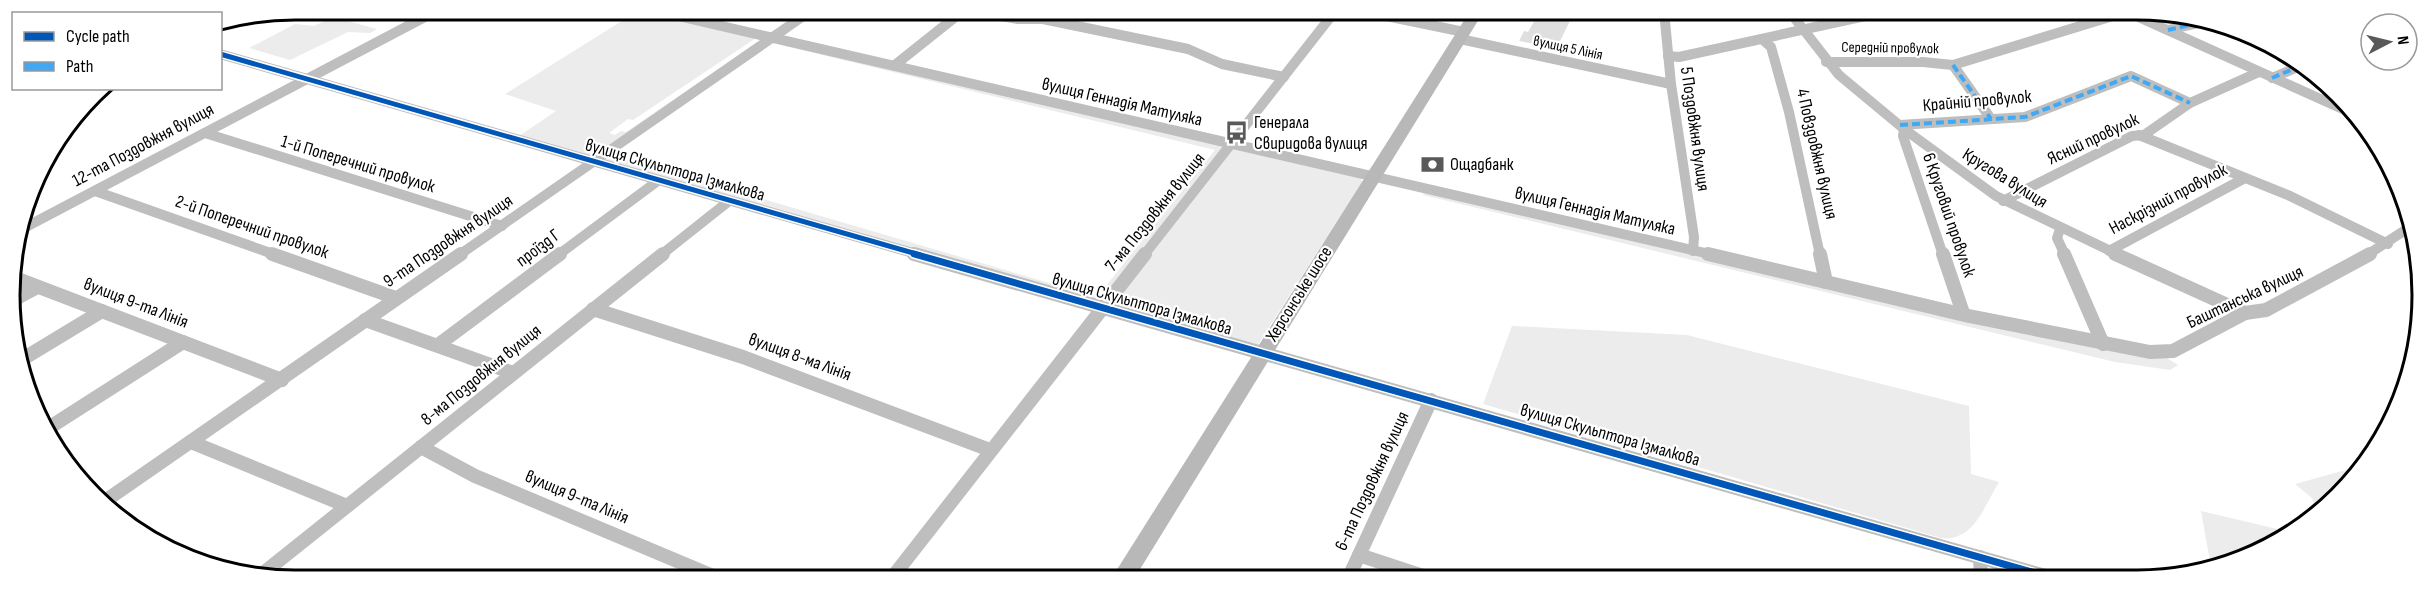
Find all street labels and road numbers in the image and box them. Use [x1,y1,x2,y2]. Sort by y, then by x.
street label: вулиця 5 Лінія [1532,31,1605,65]
street label: Середній провулок [1841,38,1939,58]
street label: 5 Поздовжня вулиця [1676,65,1714,193]
street label: вулиця Геннадія Матуляка [1040,73,1204,131]
street label: Крайній провулок [1922,86,2032,116]
street label: 4 Повздовжня вулиця [1792,87,1842,221]
street label: 12-та Поздовжня вулиця [69,99,217,191]
street label: Ясний провулок [2044,109,2142,169]
street label: 1-й Поперечний провулок [279,131,438,197]
street label: вулиця Скульптора Ізмалкова [583,134,767,206]
street label: Кругова вулиця [1959,144,2051,212]
street label: 7-ма Поздовжня вулиця [1101,148,1209,276]
street label: 6 Круговий провулок [1918,150,1980,280]
street label: Наскрізний провулок [2106,159,2231,239]
street label: вулиця Геннадія Матуляка [1513,182,1677,240]
street label: 9-та Поздовжня вулиця [379,190,517,292]
street label: 2-й Поперечний провулок [173,191,332,263]
street label: проїзд Г [512,224,564,271]
street label: Херсонське шосе [1261,243,1337,346]
street label: Баштанська вулиця [2184,261,2306,333]
street label: вулиця Скульптора Ізмалкова [1050,268,1234,340]
street label: вулиця 9-та Лінія [81,273,191,333]
street label: 8-ма Поздовжня вулиця [417,320,545,430]
street label: вулиця 8-ма Лінія [746,329,854,385]
street label: вулиця Скульптора Ізмалкова [1518,399,1702,471]
street label: 6-та Поздовжня вулиця [1331,408,1413,554]
street label: вулиця 9-та Лінія [522,466,632,528]

